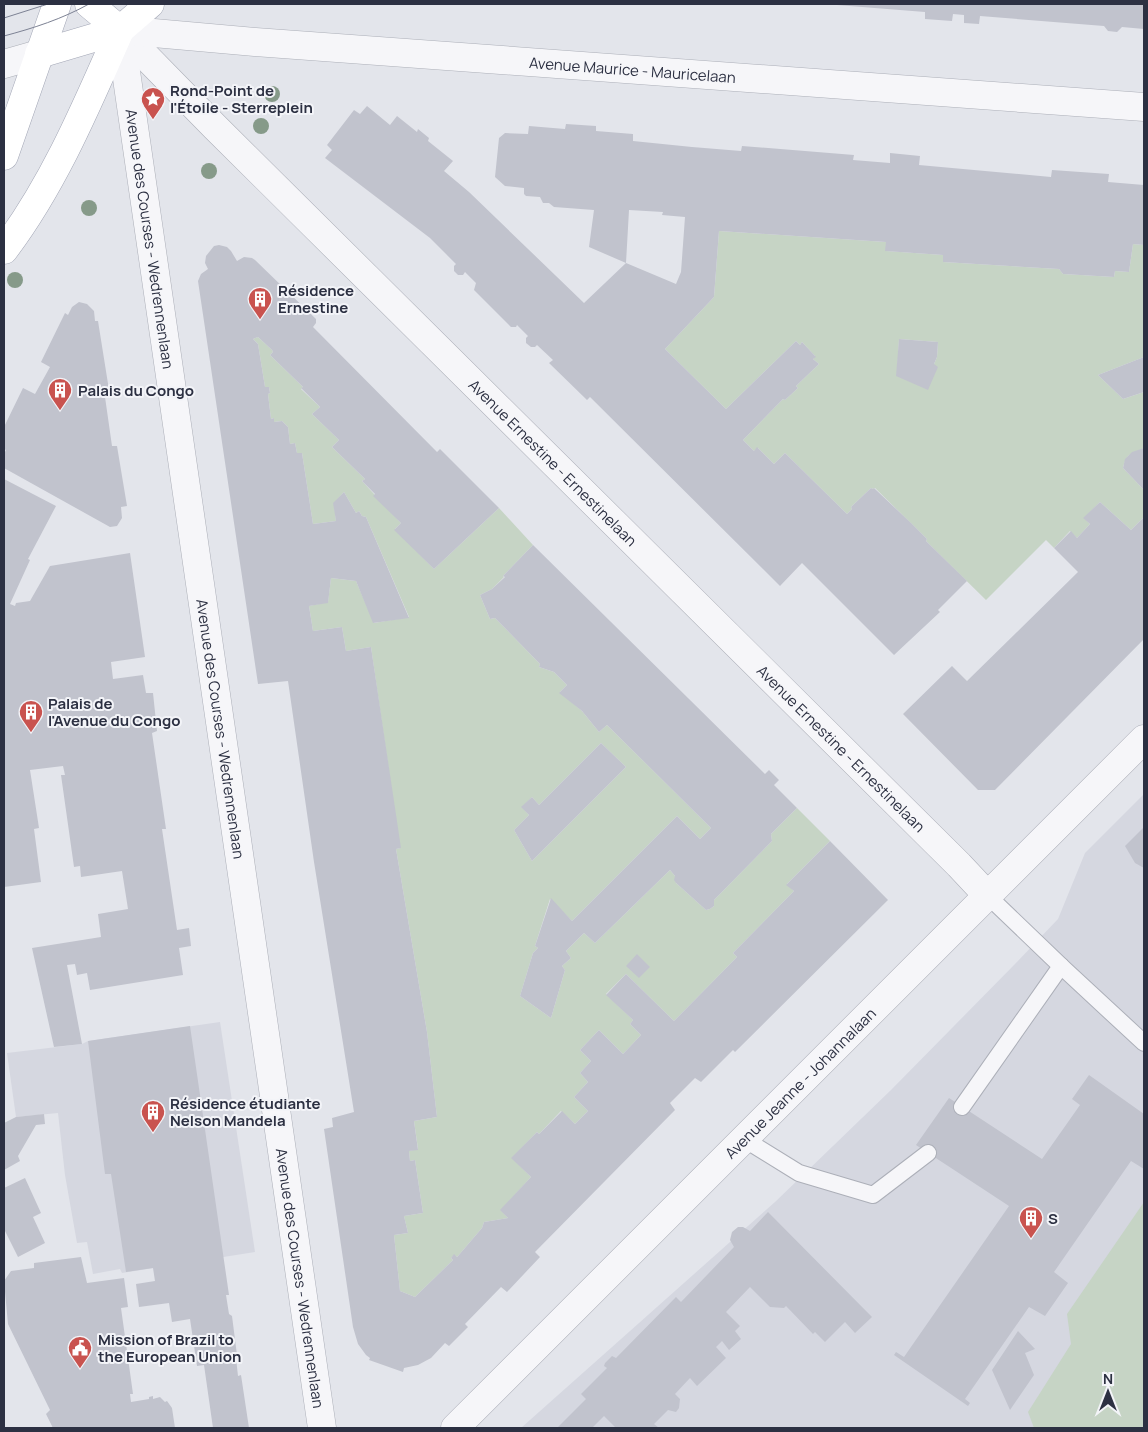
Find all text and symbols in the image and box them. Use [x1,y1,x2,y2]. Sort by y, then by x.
street label: Avenue Maurice - Mauricelaan [528,52,737,88]
place label: Rond-Point de l'Étoile - Sterreplein [170,80,313,118]
place icon: Rond-Point de l'Étoile - Sterreplein [140,86,166,120]
street label: Avenue des Courses - Wedrennenlaan [121,107,179,370]
place label: Résidence Ernestine [278,280,354,318]
building icon: Résidence Ernestine [247,286,273,320]
street label: Avenue Ernestine - Ernestinelaan [464,374,642,551]
building icon: Palais du Congo [47,377,73,411]
place label: Palais du Congo [78,380,194,401]
street label: Avenue des Courses - Wedrennenlaan [192,597,250,860]
street label: Avenue Ernestine - Ernestinelaan [753,660,930,837]
place label: Palais de l'Avenue du Congo [48,693,180,731]
building icon: Palais de l'Avenue du Congo [18,699,44,733]
street label: Avenue Jeanne - Johannalaan [720,1003,880,1163]
place label: Résidence étudiante Nelson Mandela [170,1093,321,1131]
building icon: Résidence étudiante Nelson Mandela [140,1099,166,1133]
street label: Avenue des Courses - Wedrennenlaan [271,1147,330,1409]
building icon: S [1018,1205,1044,1239]
place label: S [1048,1208,1058,1229]
place label: Mission of Brazil to the European Union [98,1329,241,1367]
public building icon: Mission of Brazil to the European Union [67,1335,93,1369]
north arrow [1083,1367,1133,1417]
text: N [1103,1369,1113,1388]

